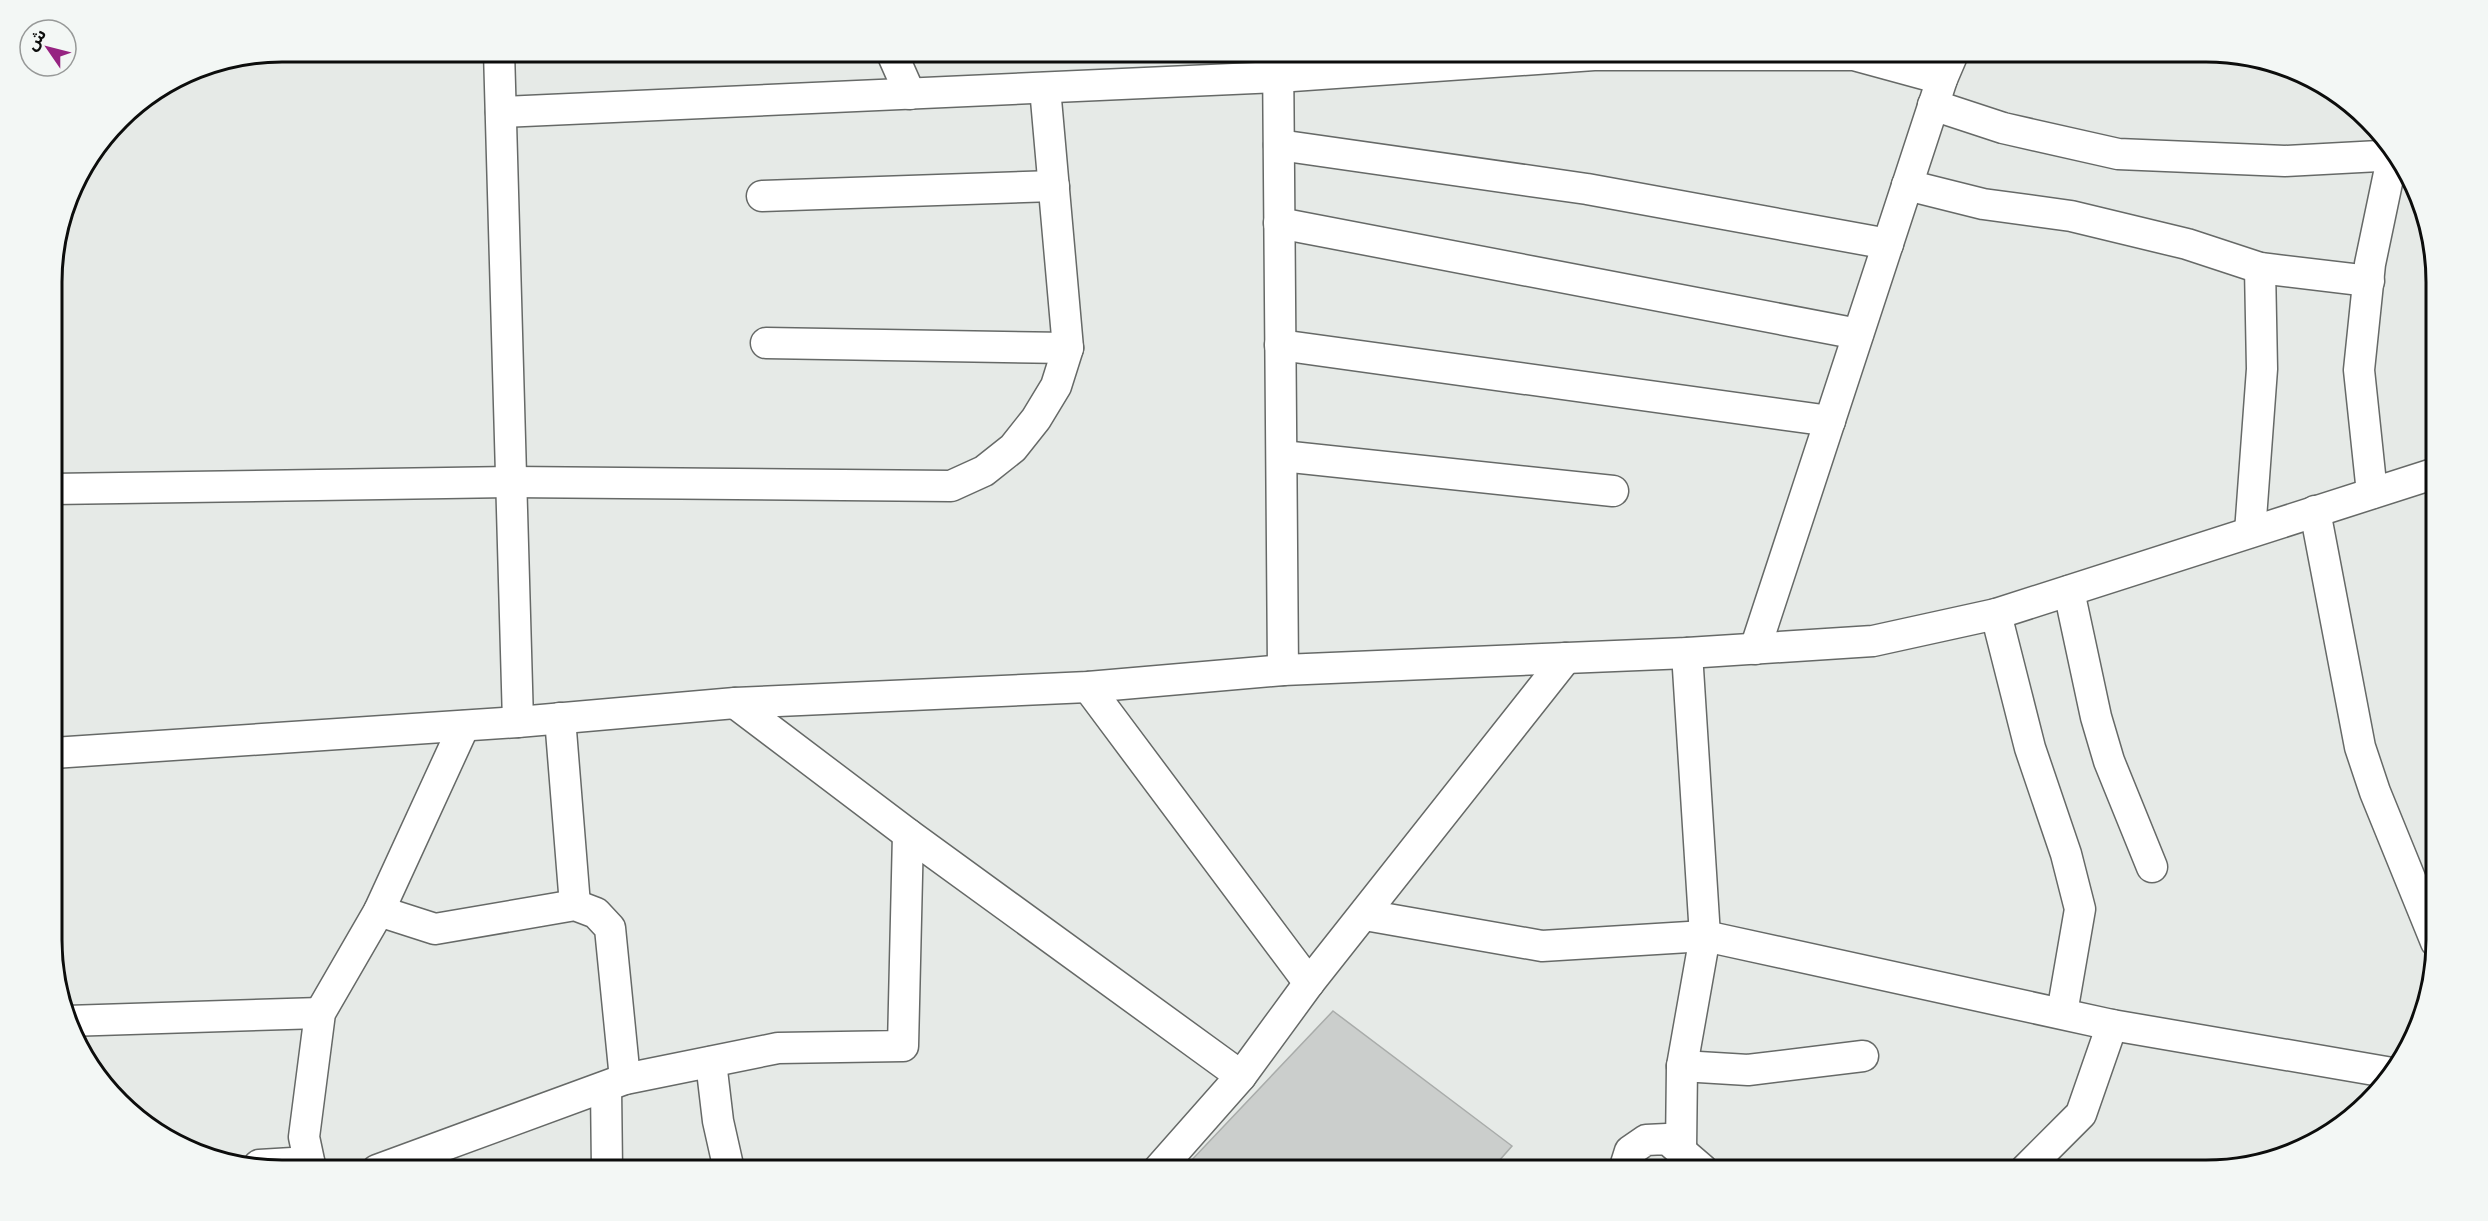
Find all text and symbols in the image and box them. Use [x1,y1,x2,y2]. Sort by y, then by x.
north arrow [18,18,78,78]
text: ش [21,25,50,54]

